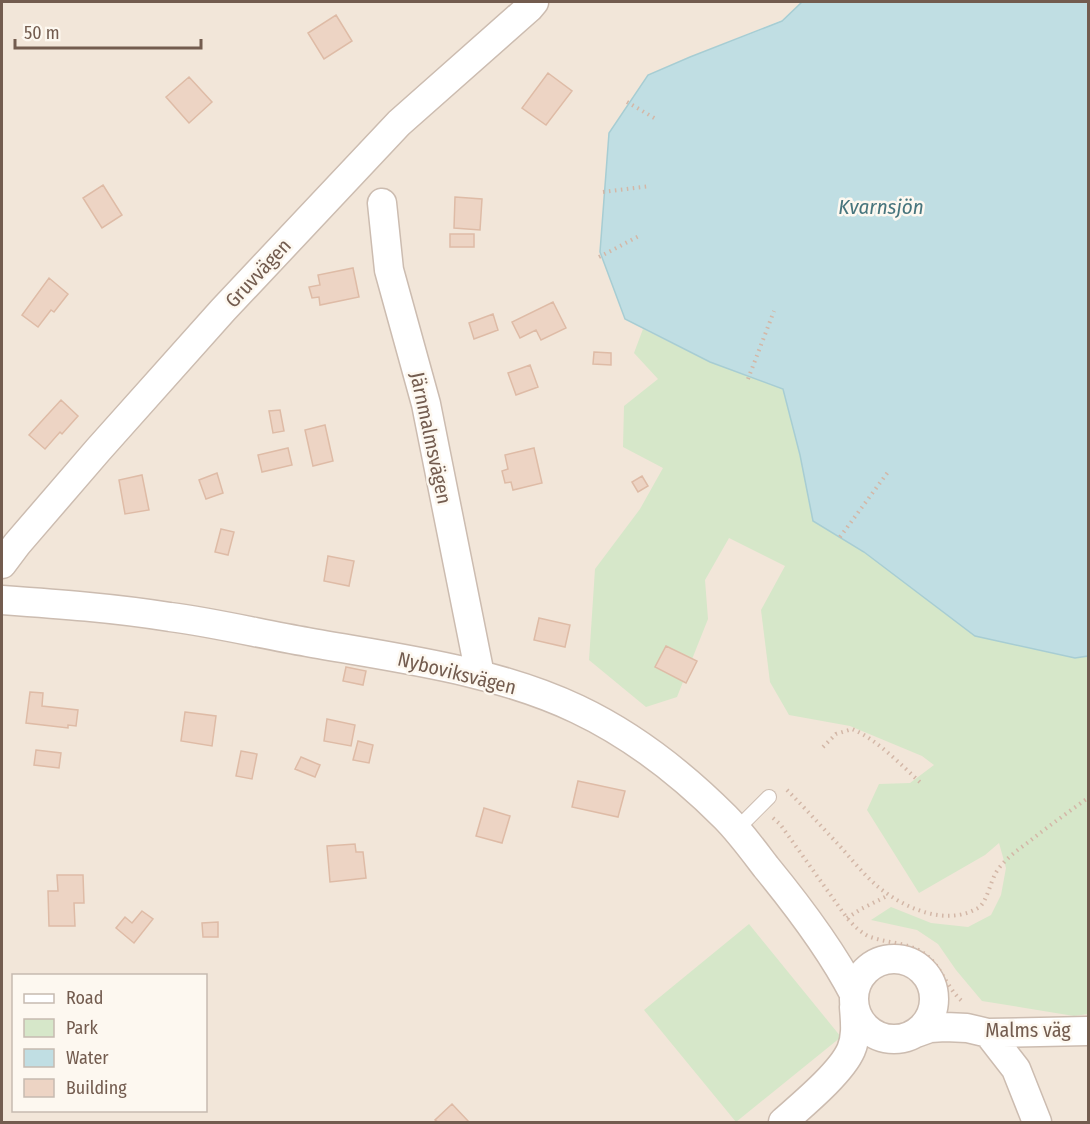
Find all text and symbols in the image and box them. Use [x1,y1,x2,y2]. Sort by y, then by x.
scale bar [15,12,201,50]
text: 50 m [24,22,60,44]
water label: Kvarnsjön [838,194,924,220]
street label: Gruvvägen [220,234,296,312]
street label: Järnmalmsvägen [405,370,457,506]
street label: Nyboviksvägen [395,647,519,699]
legend [12,974,207,1112]
text: Road [66,987,103,1009]
text: Park [66,1017,99,1039]
street label: Malms väg [985,1018,1071,1042]
text: Water [66,1047,109,1069]
text: Building [66,1077,127,1099]

